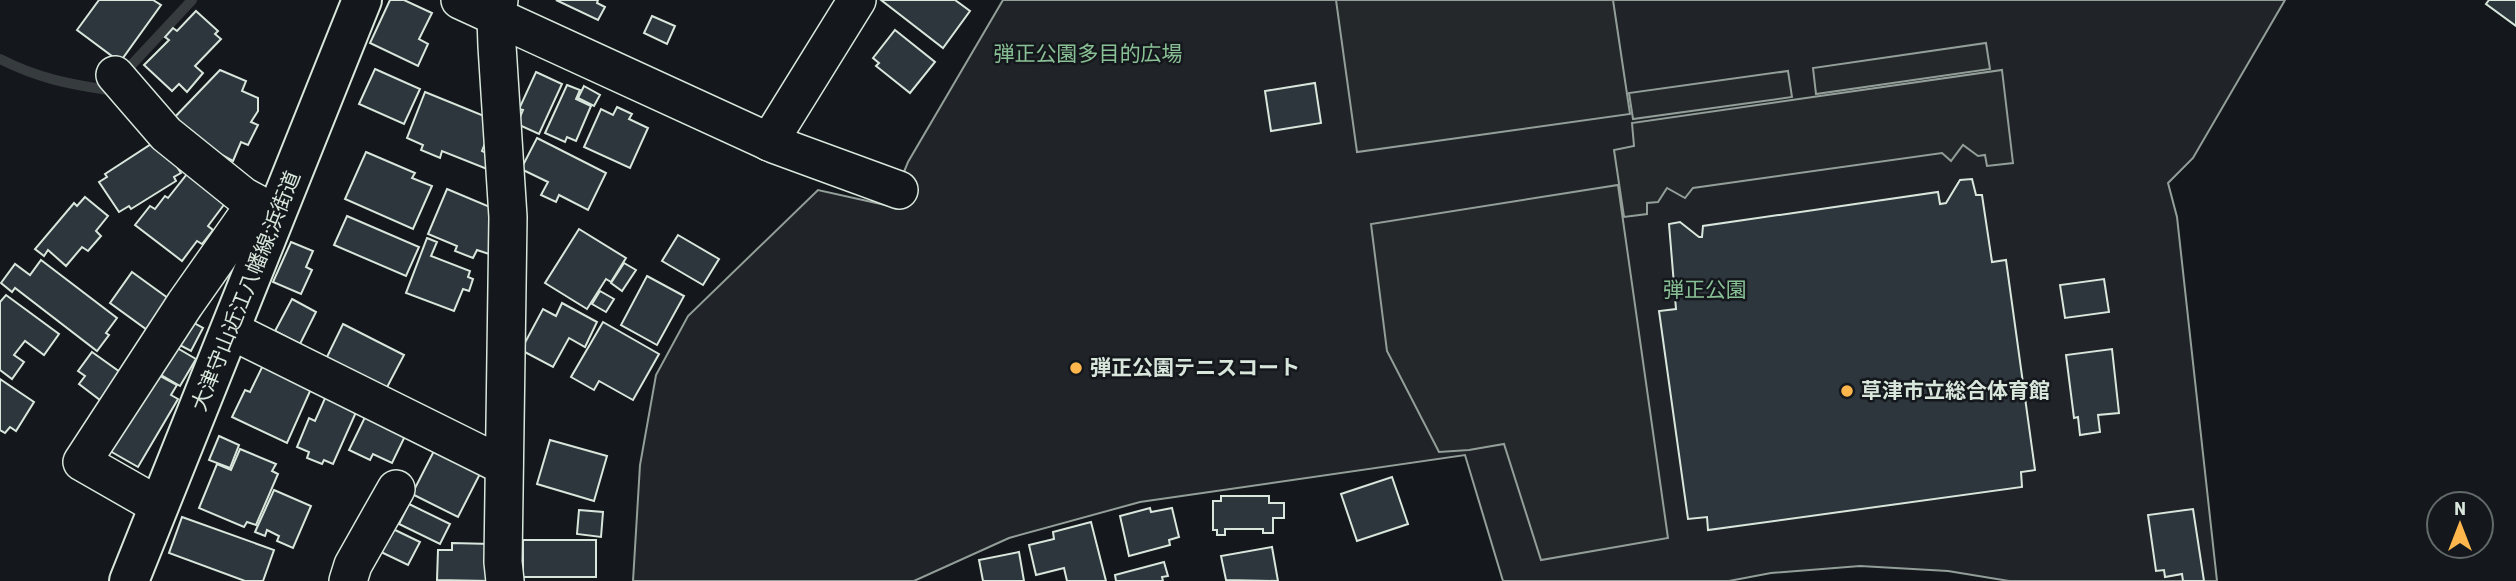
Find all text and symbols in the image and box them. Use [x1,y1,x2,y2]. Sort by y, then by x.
park label: 弾正公園多目的広場 [994,42,1183,66]
street label: 大津守山近江八幡線;浜街道 [187,168,305,414]
park label: 弾正公園 [1663,278,1747,302]
place label: 弾正公園テニスコート [1090,356,1300,380]
marker: 弾正公園テニスコート [1068,360,1084,376]
place label: 草津市立総合体育館 [1861,379,2050,403]
marker: 草津市立総合体育館 [1839,383,1855,399]
north arrow [2425,490,2495,560]
text: N [2454,497,2466,520]

